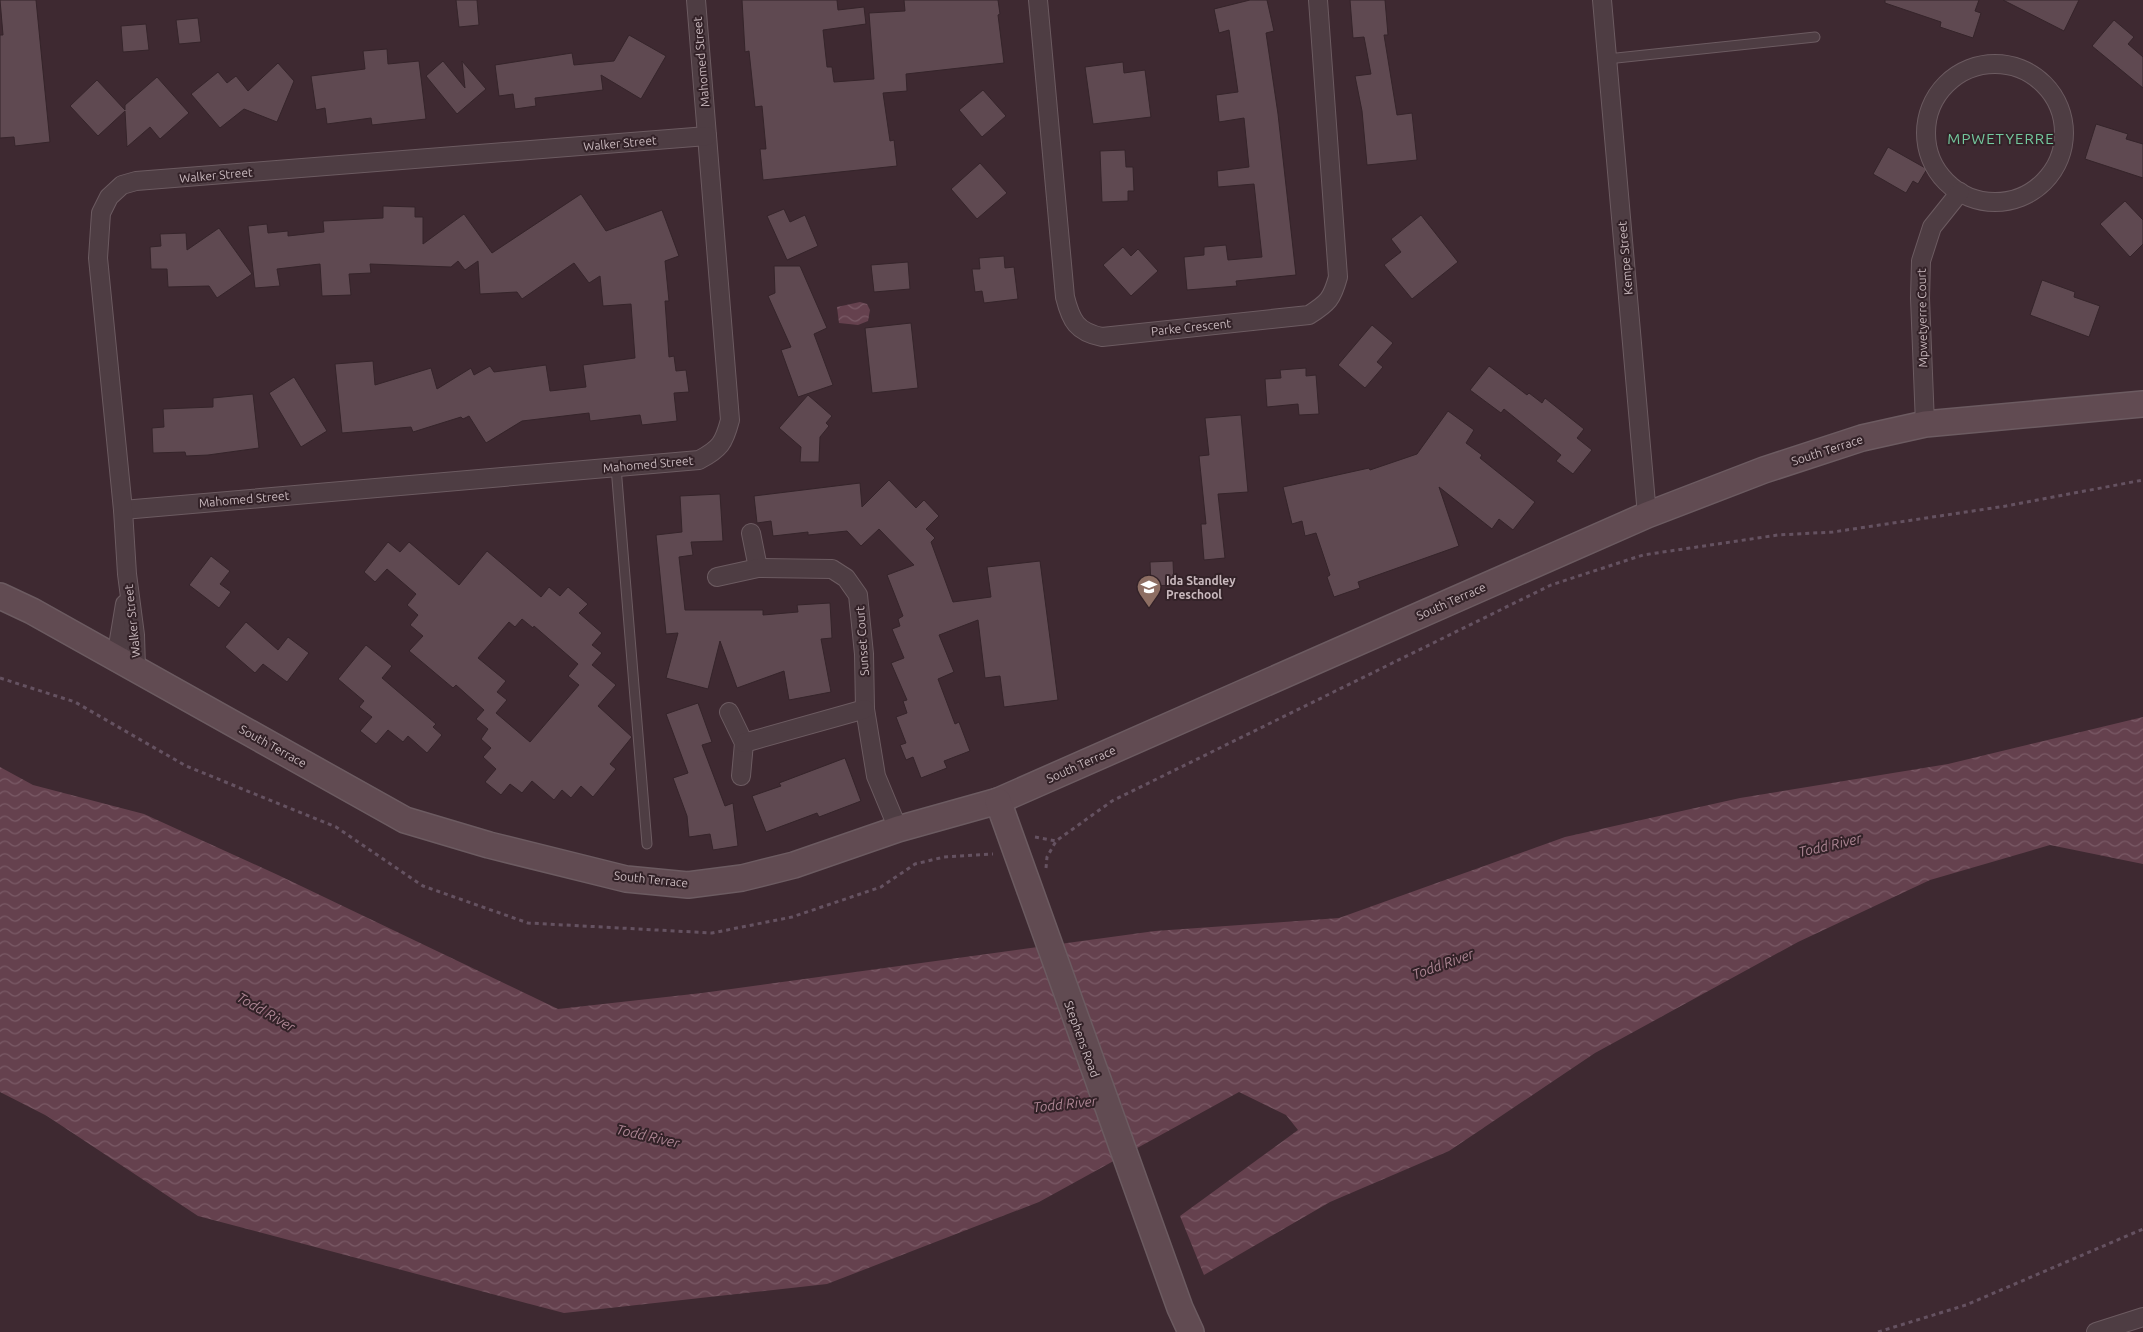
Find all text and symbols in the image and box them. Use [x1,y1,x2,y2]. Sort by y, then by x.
street label: Mahomed Street [691,16,711,108]
district label: MPWETYERRE [1947,130,2055,147]
street label: Walker Street [583,133,657,153]
street label: Walker Street [179,165,253,185]
street label: Kempe Street [1615,220,1635,295]
street label: Mpwetyerre Court [1915,268,1929,368]
street label: Parke Crescent [1150,316,1232,338]
street label: South Terrace [1790,432,1864,468]
street label: Mahomed Street [602,454,694,474]
street label: Mahomed Street [198,489,290,509]
school or university icon: Ida Standley Preschool [1136,574,1162,608]
place label: Ida Standley Preschool [1166,574,1236,601]
street label: South Terrace [1414,580,1488,622]
street label: Walker Street [122,584,142,658]
street label: Sunset Court [853,605,871,676]
street label: South Terrace [237,722,309,770]
street label: South Terrace [1044,743,1118,785]
water label: Todd River [1797,830,1864,860]
street label: South Terrace [613,869,689,889]
water label: Todd River [1410,945,1476,982]
water label: Todd River [234,989,298,1035]
street label: Stephens Road [1062,999,1102,1079]
water label: Todd River [1032,1093,1098,1115]
water label: Todd River [615,1121,682,1151]

